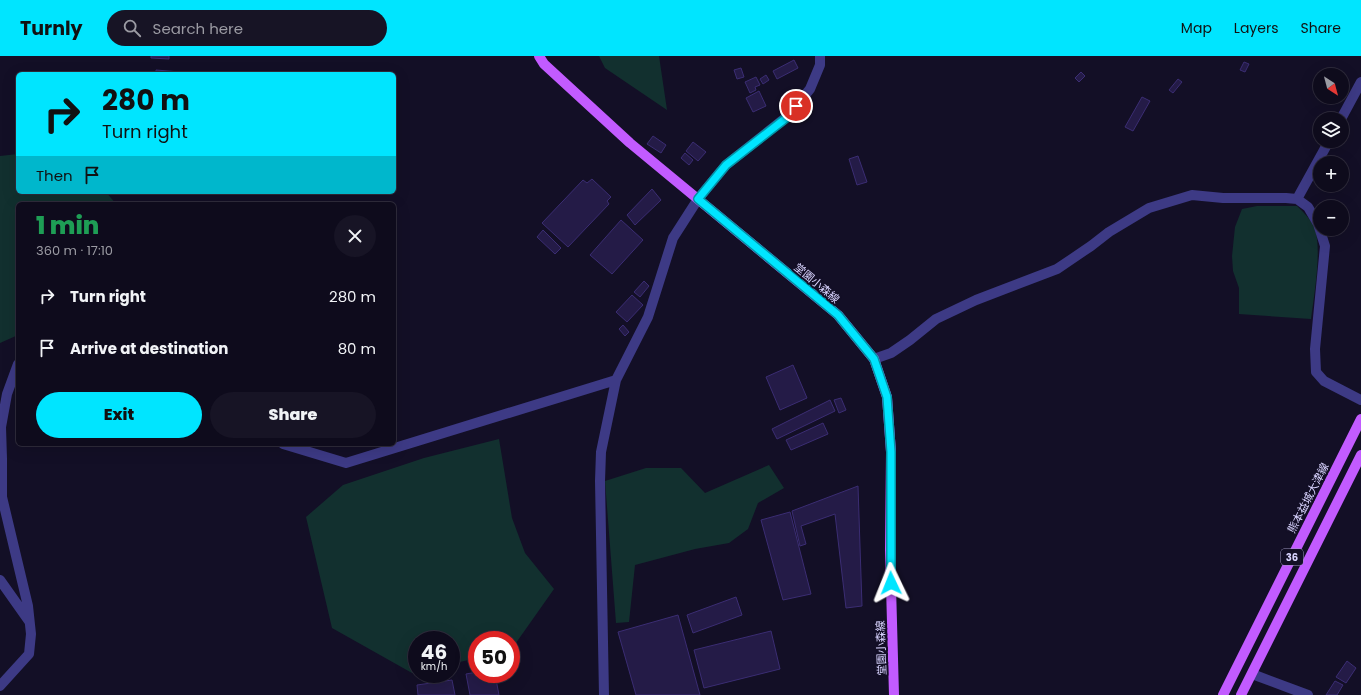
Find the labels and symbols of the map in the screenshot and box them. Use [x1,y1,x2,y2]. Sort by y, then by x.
north arrow [1313,68,1349,104]
pin [779,89,813,123]
street label: 堂園小森線 [791,259,843,307]
street label: 熊本益城大津線 [1283,460,1333,536]
road number: 36 [1281,549,1303,565]
position arrow [870,562,912,604]
street label: 堂園小森線 [872,620,890,676]
speed limit sign: 50 [468,631,520,683]

